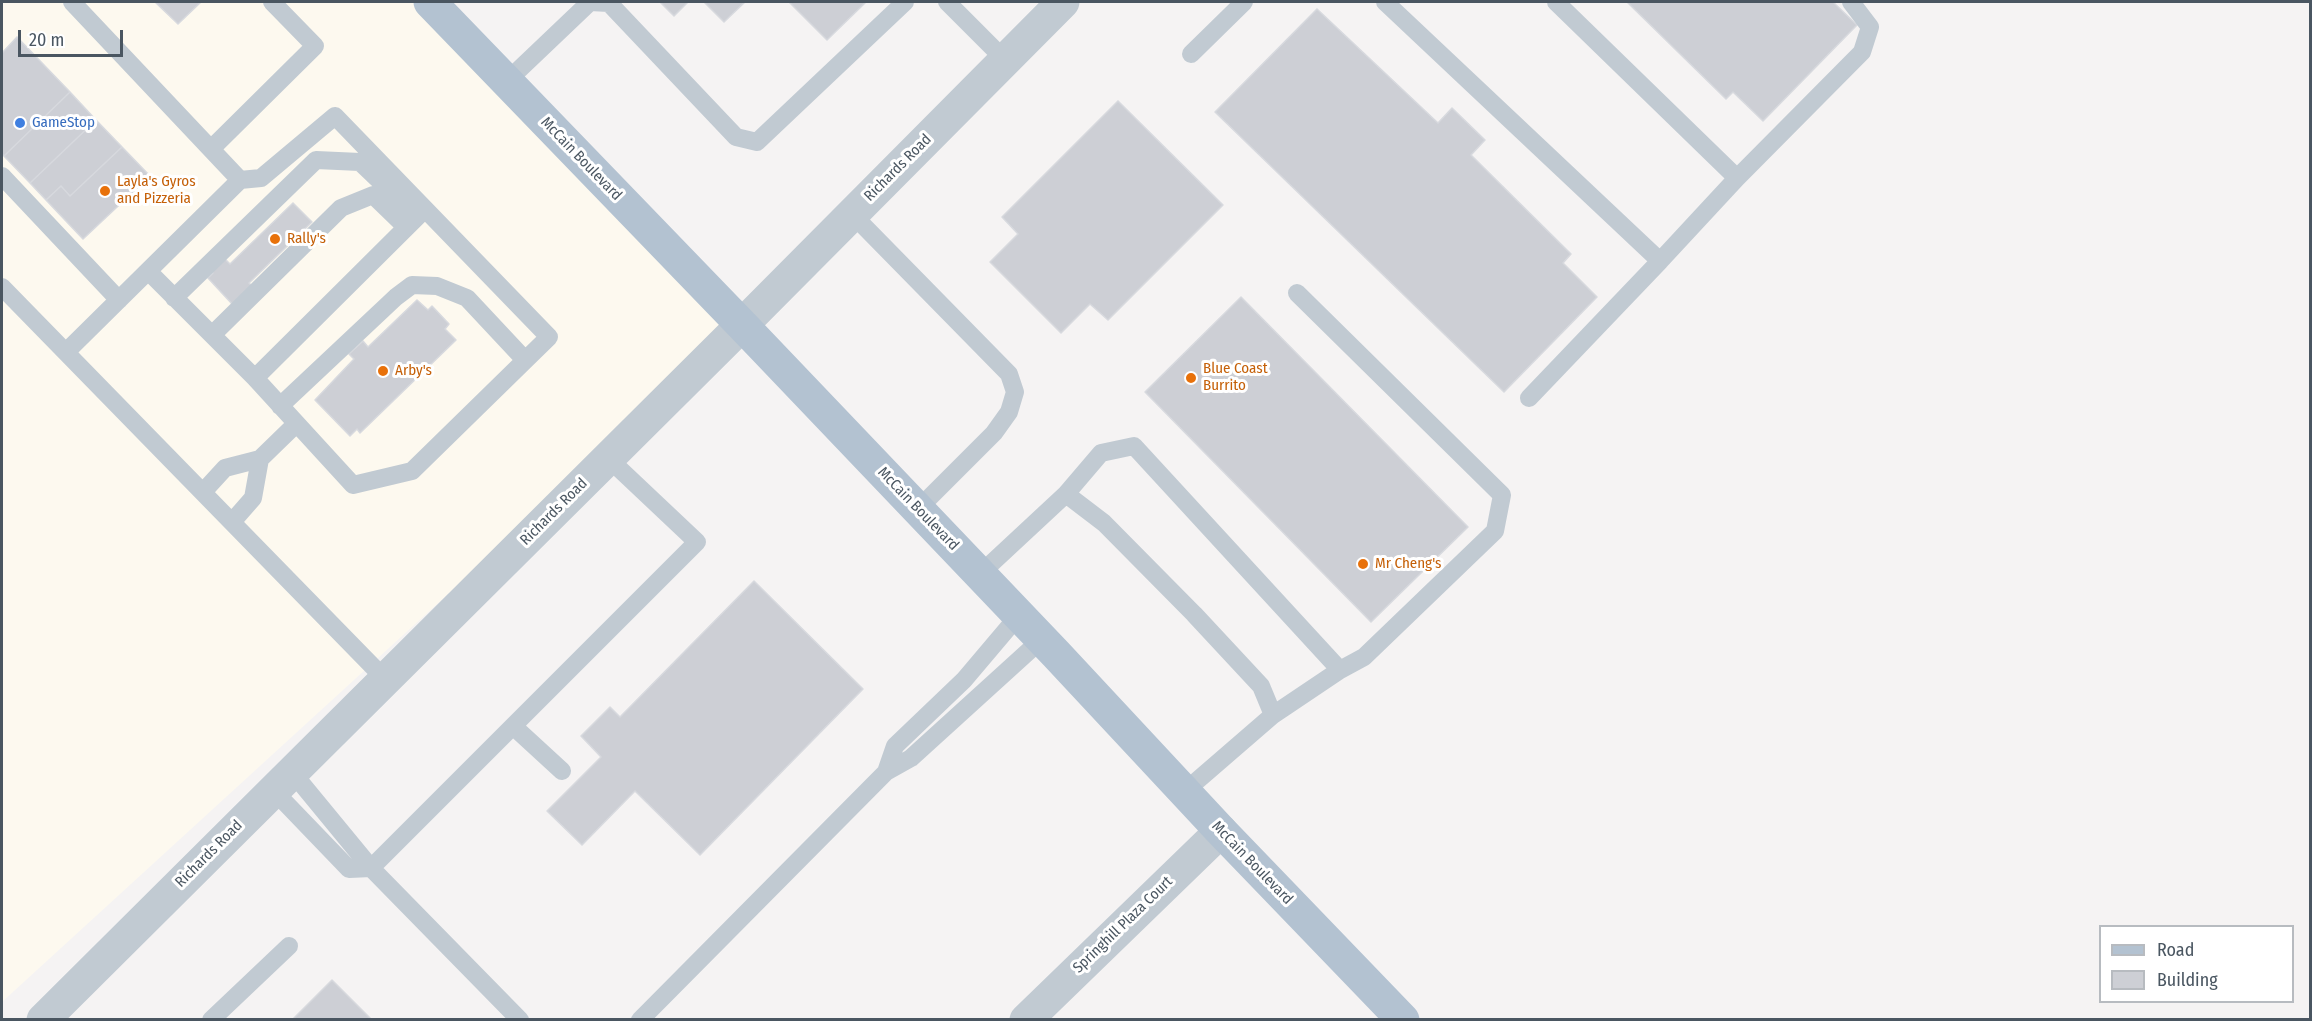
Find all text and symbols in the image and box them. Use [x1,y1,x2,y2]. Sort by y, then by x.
scale bar [21,18,126,56]
text: 20 m [29,29,64,51]
place label: GameStop [32,114,95,132]
street label: McCain Boulevard [537,114,625,204]
marker: GameStop [13,116,27,130]
street label: Richards Road [861,131,935,205]
place label: Layla's Gyros and Pizzeria [117,173,196,208]
marker: Layla's Gyros and Pizzeria [98,184,112,198]
place label: Rally's [287,230,326,248]
marker: Rally's [268,232,282,246]
place label: Blue Coast Burrito [1203,360,1268,395]
place label: Arby's [395,362,432,380]
marker: Arby's [376,364,390,378]
marker: Blue Coast Burrito [1184,371,1198,385]
street label: McCain Boulevard [874,464,962,554]
street label: Richards Road [517,475,591,549]
place label: Mr Cheng's [1375,555,1441,573]
marker: Mr Cheng's [1356,557,1370,571]
street label: Richards Road [172,817,246,891]
street label: McCain Boulevard [1208,818,1296,908]
street label: Springhill Plaza Court [1070,873,1176,977]
legend [2099,925,2294,1003]
text: Road [2157,939,2194,961]
text: Building [2157,969,2218,991]

